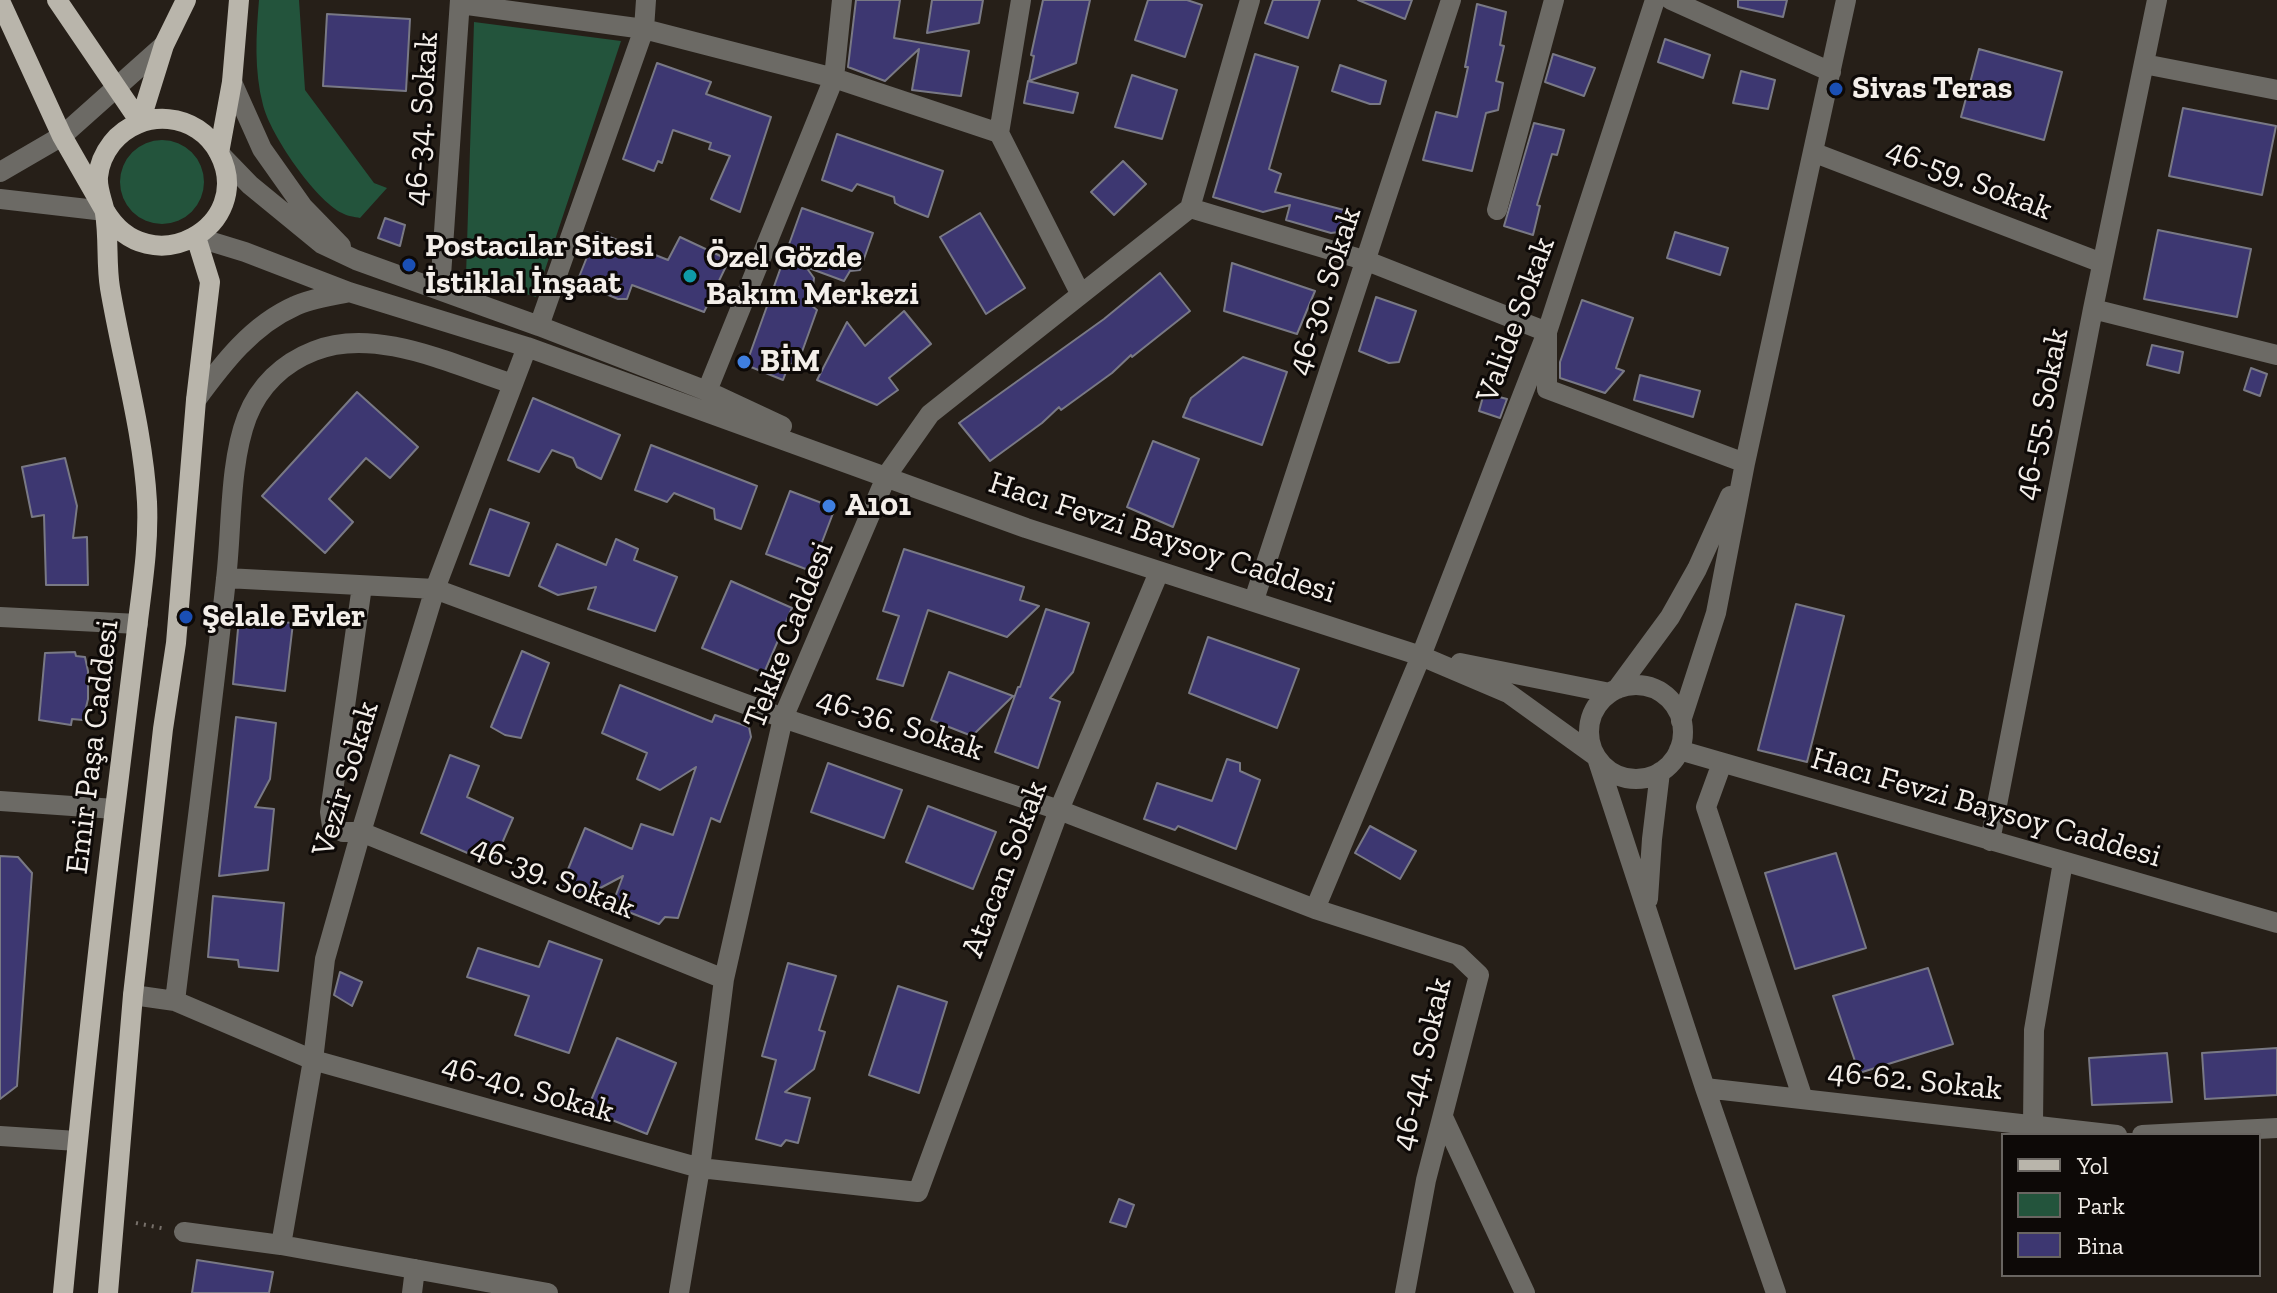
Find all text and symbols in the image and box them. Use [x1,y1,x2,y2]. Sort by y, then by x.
street label: 46-34. Sokak [397,31,447,207]
place label: Sivas Teras [1852,70,2012,108]
marker: Sivas Teras [1827,80,1845,98]
street label: 46-59. Sokak [1881,131,2057,229]
street label: 46-30. Sokak [1280,202,1370,380]
place label: Postacılar Sitesi İstiklal İnşaat [425,228,654,303]
street label: Valide Sokak [1468,232,1564,408]
place label: Özel Gözde Bakım Merkezi [706,239,919,314]
marker: Postacılar Sitesi İstiklal İnşaat [400,256,418,274]
marker: Özel Gözde Bakım Merkezi [681,267,699,285]
street label: 46-55. Sokak [2007,325,2077,503]
place label: BİM [760,343,820,381]
marker: BİM [735,353,753,371]
street label: Hacı Fevzi Baysoy Caddesi [984,464,1340,612]
place label: A101 [845,487,911,525]
marker: A101 [820,497,838,515]
street label: Tekke Caddesi [736,536,842,734]
place label: Şelale Evler [202,598,365,636]
marker: Şelale Evler [177,608,195,626]
street label: Emir Paşa Caddesi [58,618,128,876]
street label: 46-36. Sokak [812,680,988,770]
street label: Vezir Sokak [304,697,388,861]
street label: Hacı Fevzi Baysoy Caddesi [1807,740,2165,876]
street label: Atacan Sokak [954,775,1056,963]
street label: 46-39. Sokak [465,828,641,928]
street label: 46-44. Sokak [1383,974,1461,1154]
street label: 46-40. Sokak [438,1046,618,1132]
street label: 46-62. Sokak [1826,1053,2004,1109]
legend [2001,1133,2261,1277]
text: Yol [2077,1151,2109,1180]
text: Park [2077,1191,2125,1220]
text: Bina [2077,1231,2124,1260]

